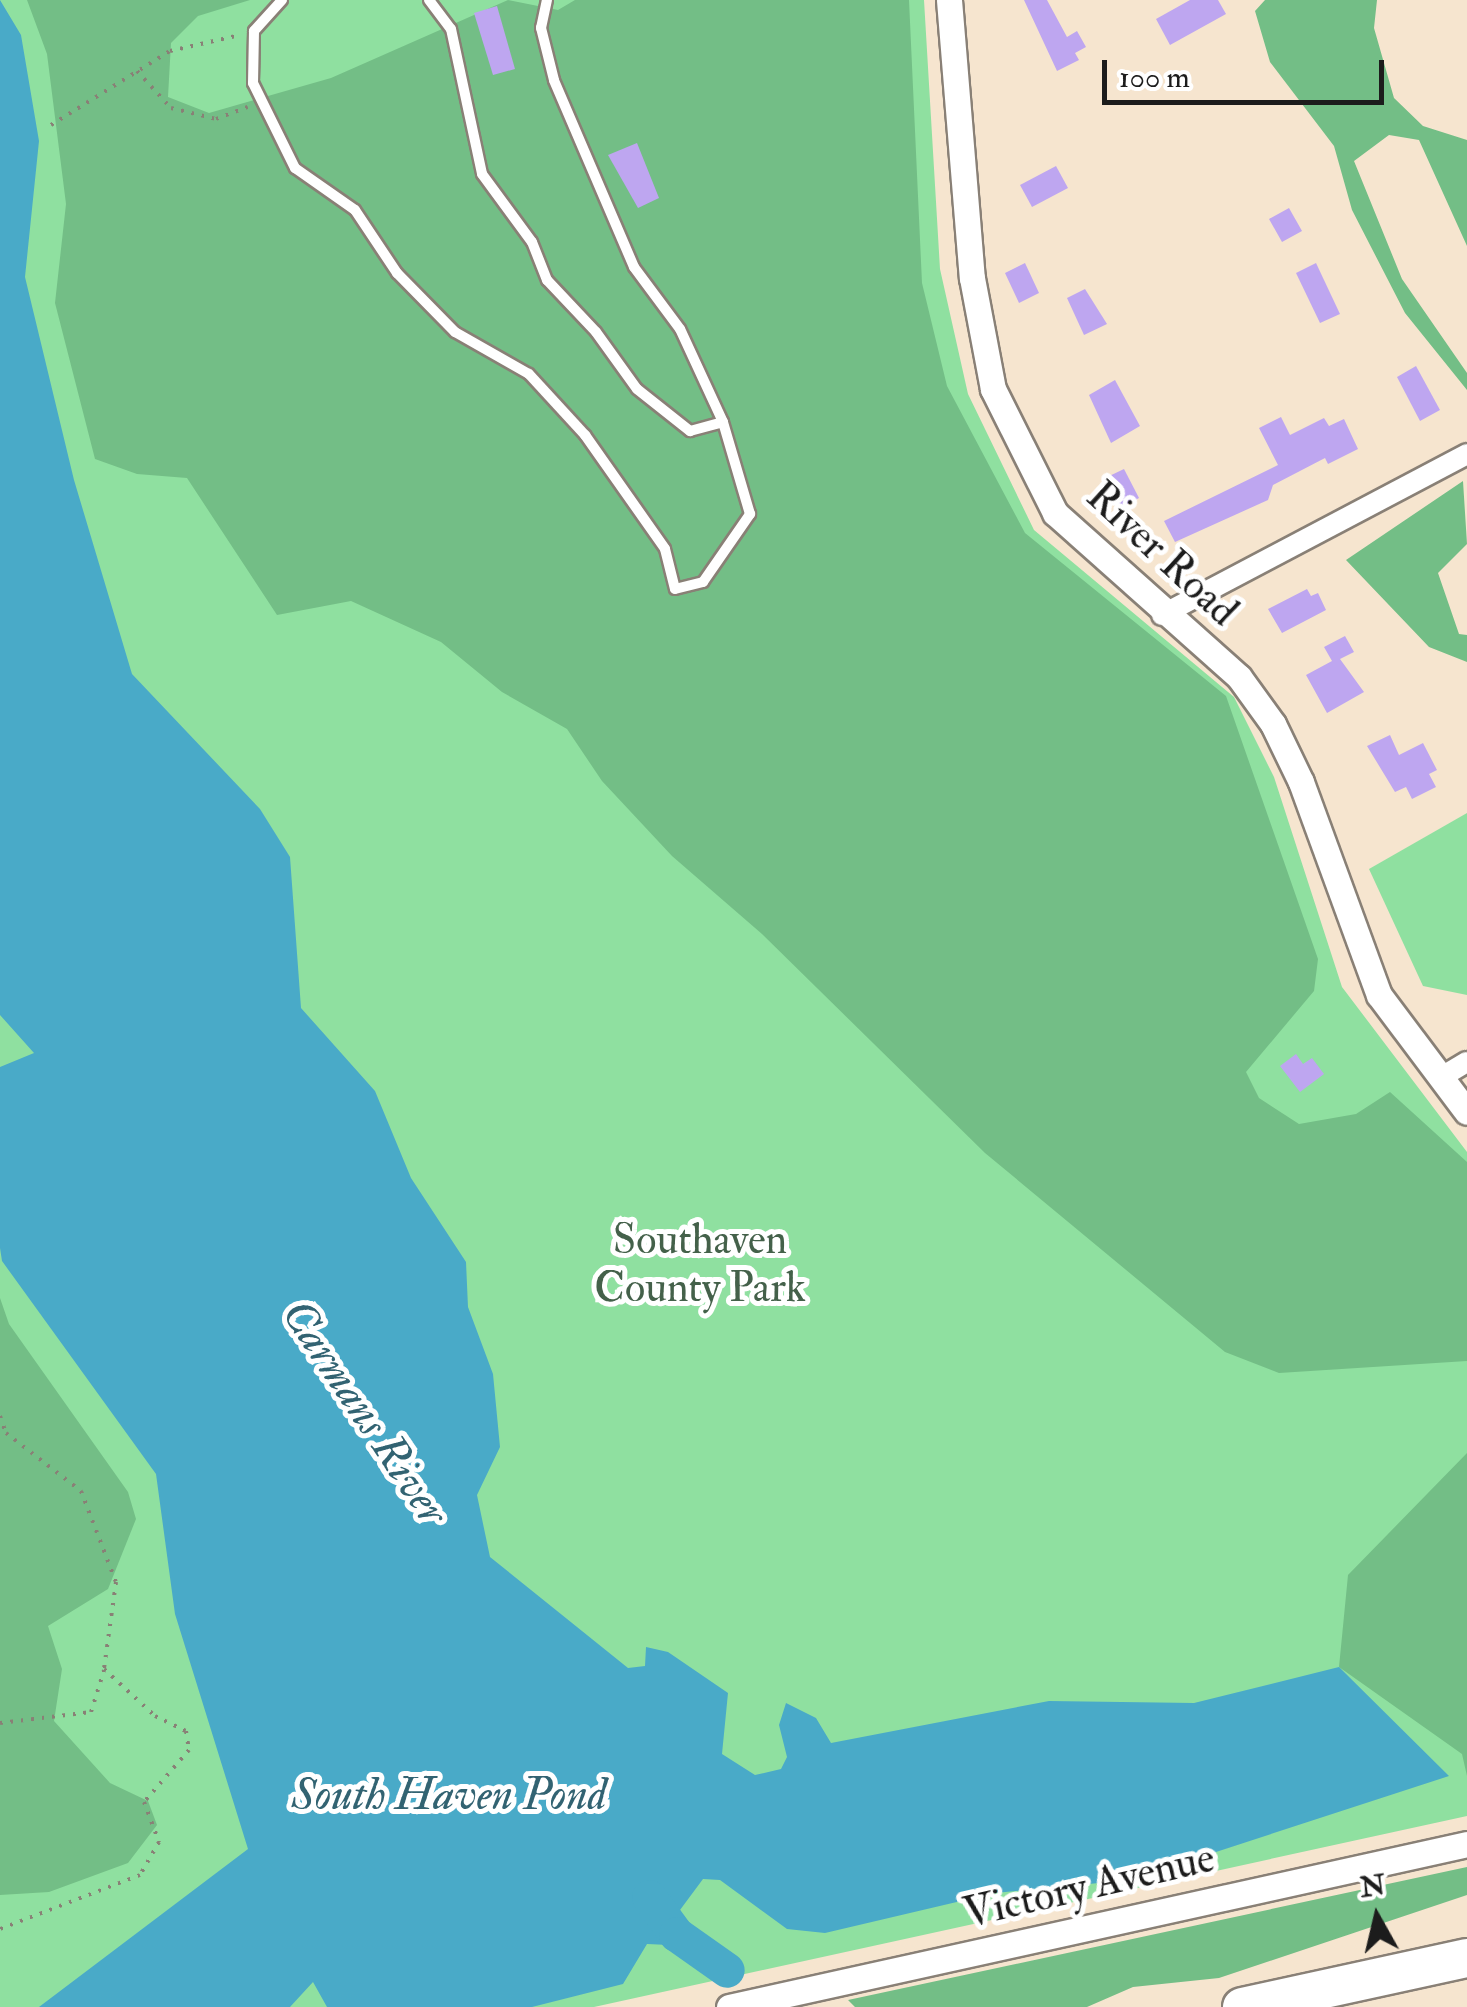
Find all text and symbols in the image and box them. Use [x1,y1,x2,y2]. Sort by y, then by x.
scale bar [1107,40,1390,102]
text: 100 m [1119,59,1190,96]
street label: River Road [1076,471,1248,637]
park label: Southaven County Park [594,1215,806,1314]
water label: Carmans River [269,1290,459,1536]
water label: South Haven Pond [291,1769,607,1823]
street label: Victory Avenue [959,1833,1219,1939]
north arrow [1327,1867,1427,1967]
text: N [1358,1868,1388,1906]

